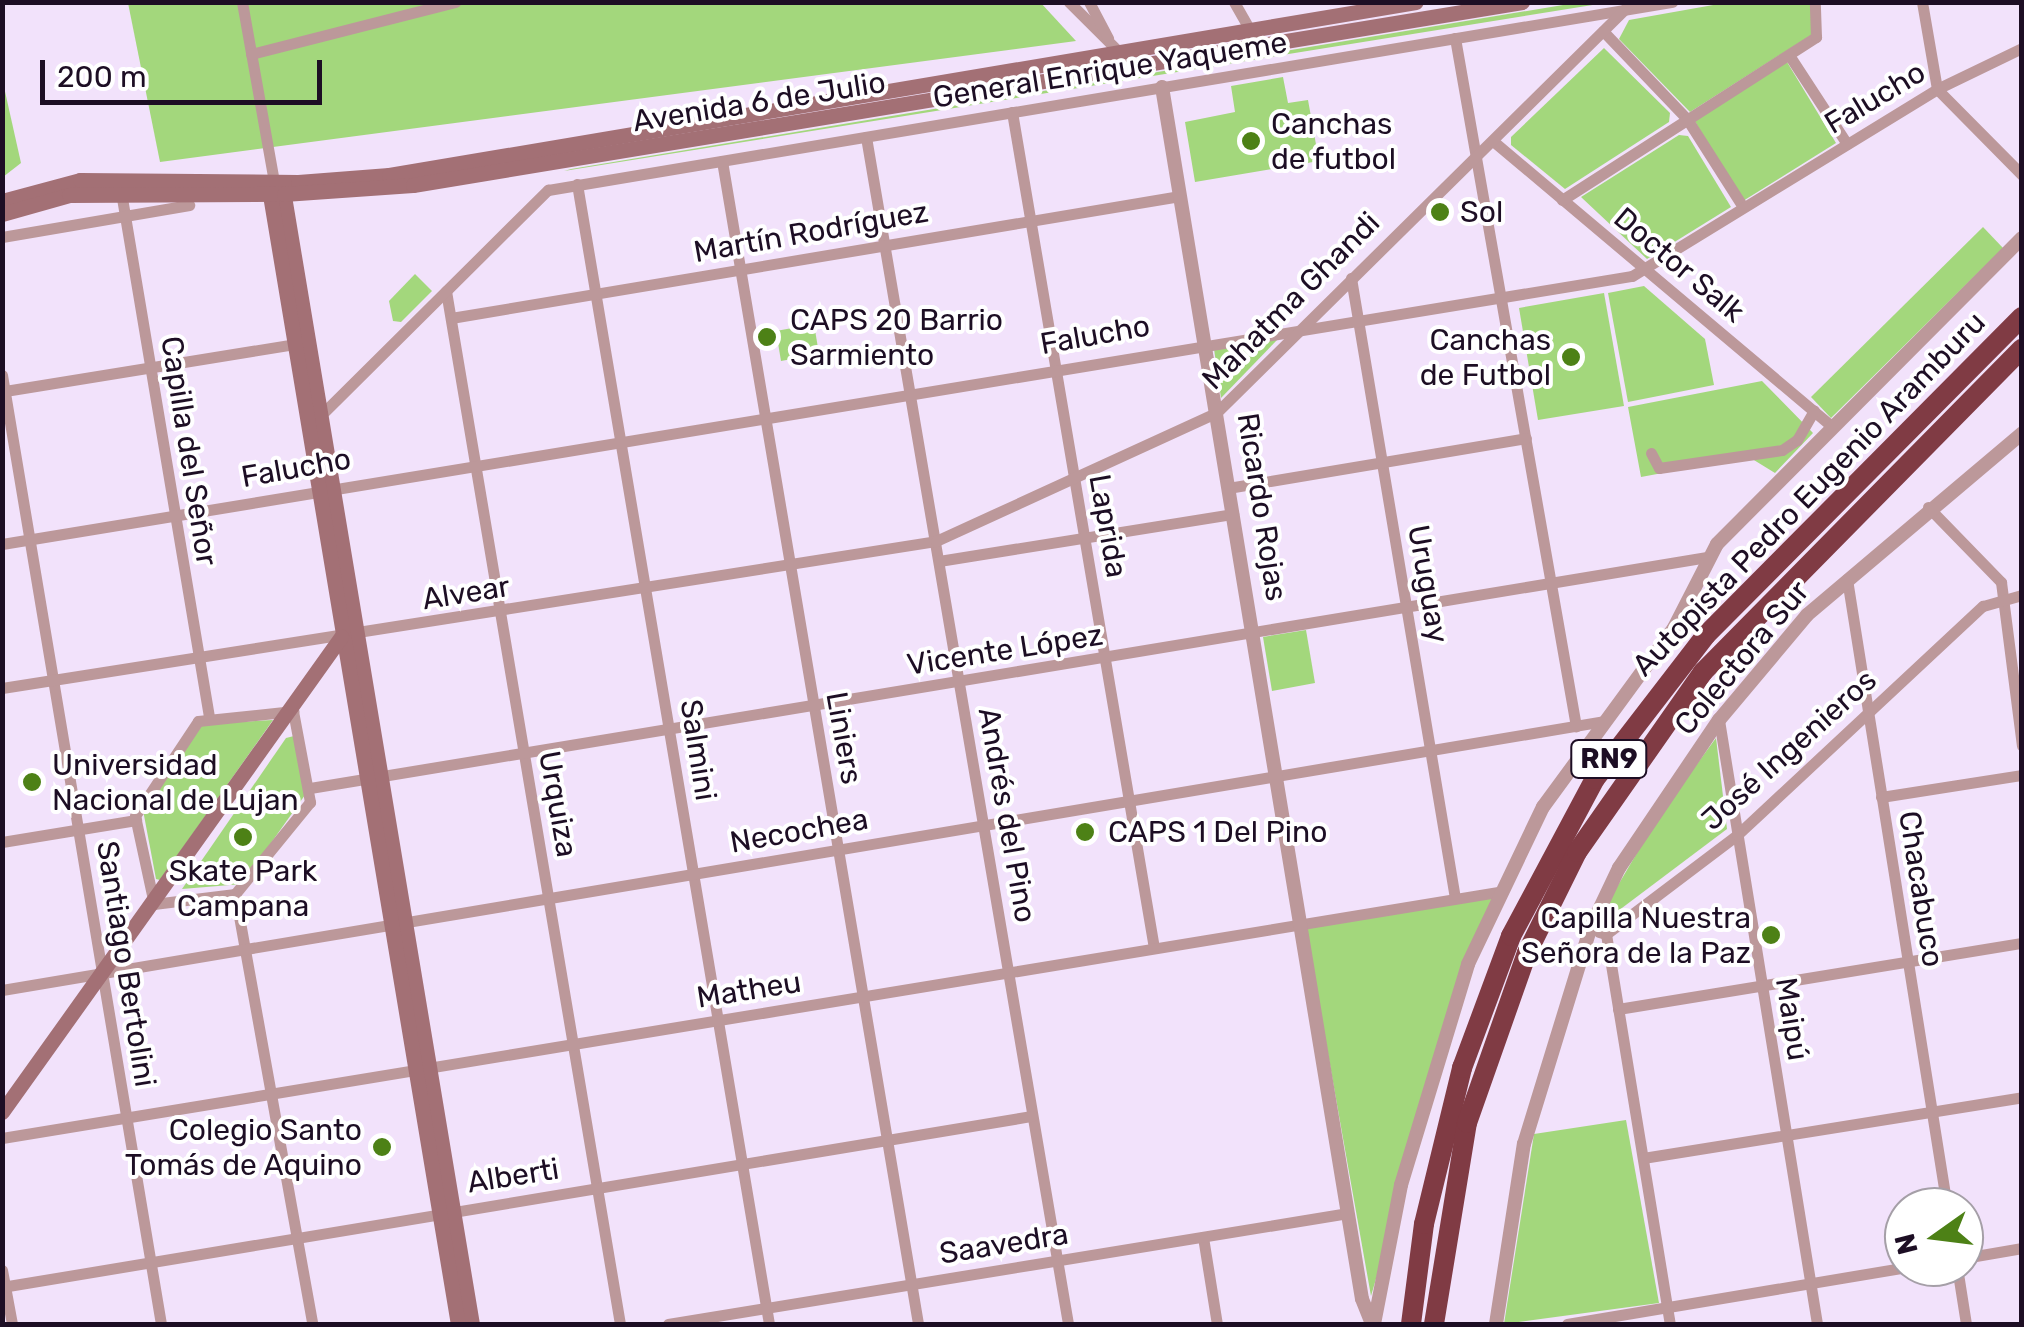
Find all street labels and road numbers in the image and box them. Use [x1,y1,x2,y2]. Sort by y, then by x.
street label: General Enrique Yaqueme [930,24,1290,116]
street label: Falucho [1818,54,1932,142]
street label: Avenida 6 de Julio [630,64,888,140]
street label: Martín Rodríguez [691,194,931,270]
street label: Doctor Salk [1606,200,1752,330]
street label: Mahatma Ghandi [1195,205,1387,397]
street label: Autopista Pedro Eugenio Aramburu [1625,304,1993,684]
street label: Falucho [1037,308,1153,362]
street label: Capilla del Señor [153,334,225,568]
street label: Ricardo Rojas [1229,411,1295,603]
street label: Falucho [238,441,354,495]
street label: Laprida [1081,471,1135,581]
street label: Uruguay [1400,522,1456,646]
street label: Alvear [420,568,512,618]
street label: Colectora Sur [1667,574,1817,742]
street label: Vicente López [905,617,1105,683]
street label: José Ingenieros [1694,662,1884,838]
street label: Liniers [818,689,870,787]
street label: Salmini [672,697,724,803]
street label: Andrés del Pino [970,705,1044,925]
road number: RN9 [1569,736,1649,782]
street label: Urquiza [531,748,585,860]
street label: Necochea [727,801,871,861]
street label: Chacabuco [1891,808,1951,970]
street label: Santiago Bertolini [89,839,163,1089]
street label: Matheu [694,964,804,1016]
street label: Maipú [1768,975,1816,1063]
street label: Alberti [465,1151,561,1201]
street label: Saavedra [937,1216,1071,1272]

